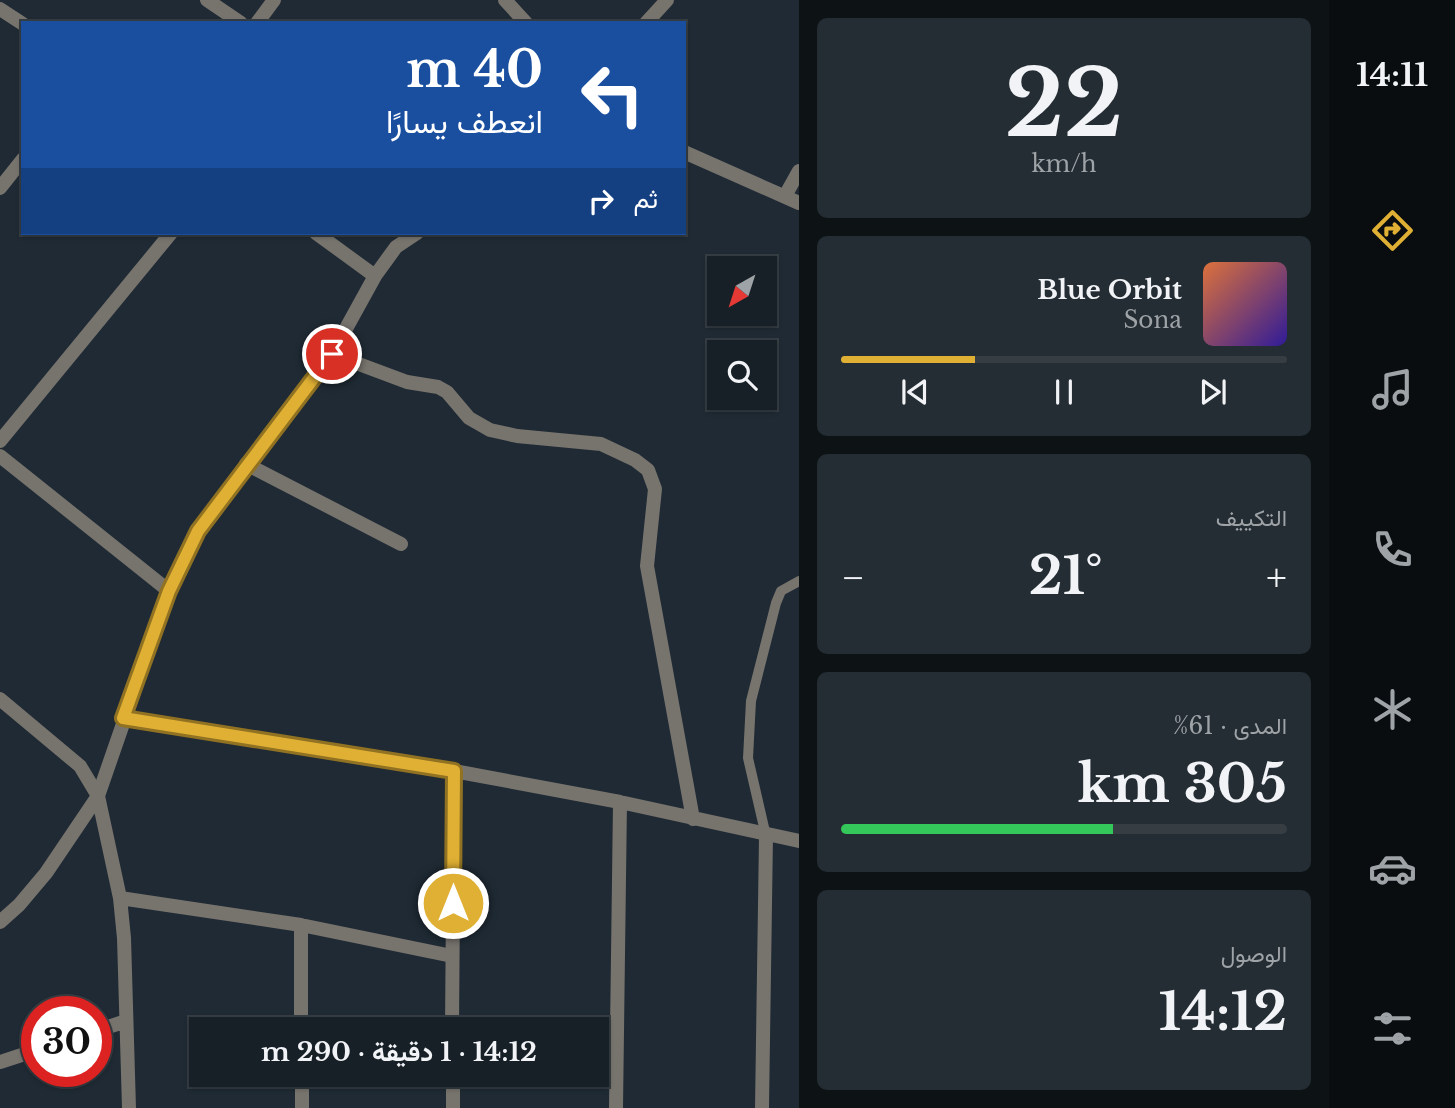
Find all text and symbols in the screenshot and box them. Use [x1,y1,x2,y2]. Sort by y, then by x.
text: 40 m [406,39,543,100]
text: 22 [1005,48,1123,161]
icon: left [567,49,658,140]
text: 14:11 [1356,55,1428,95]
text: انعطف يسارًا [386,102,543,142]
text: km/h [1031,150,1097,178]
icon: right [582,182,620,220]
text: ثم [634,183,658,215]
icon: directions [1368,206,1417,255]
north arrow [707,256,777,326]
map controls [707,256,777,410]
text: Blue Orbit [1037,274,1182,306]
text: Sona [1124,306,1182,334]
pin [302,324,362,384]
icon: arrive [313,335,351,373]
button: search [707,340,777,410]
icon: music [1368,365,1417,414]
icon: previous [896,373,934,411]
icon: pause [1045,373,1083,411]
icon: next [1194,373,1232,411]
text: التكييف [1216,504,1287,532]
icon: phone [1368,525,1417,574]
text: 21° [1029,544,1103,608]
text: − [841,554,865,601]
text: + [1266,554,1287,601]
icon: climate [1368,685,1417,734]
text: المدى · 61% [1173,712,1287,740]
text: 305 km [1078,752,1287,816]
icon: car [1368,844,1417,893]
position arrow [416,866,490,940]
text: الوصول [1221,940,1287,968]
text: 14:12 [1159,980,1287,1044]
speed limit sign: 30 [21,996,112,1087]
icon: filters [1368,1004,1417,1053]
text: 14:12 · 1 دقيقة · 290 m [261,1036,537,1068]

